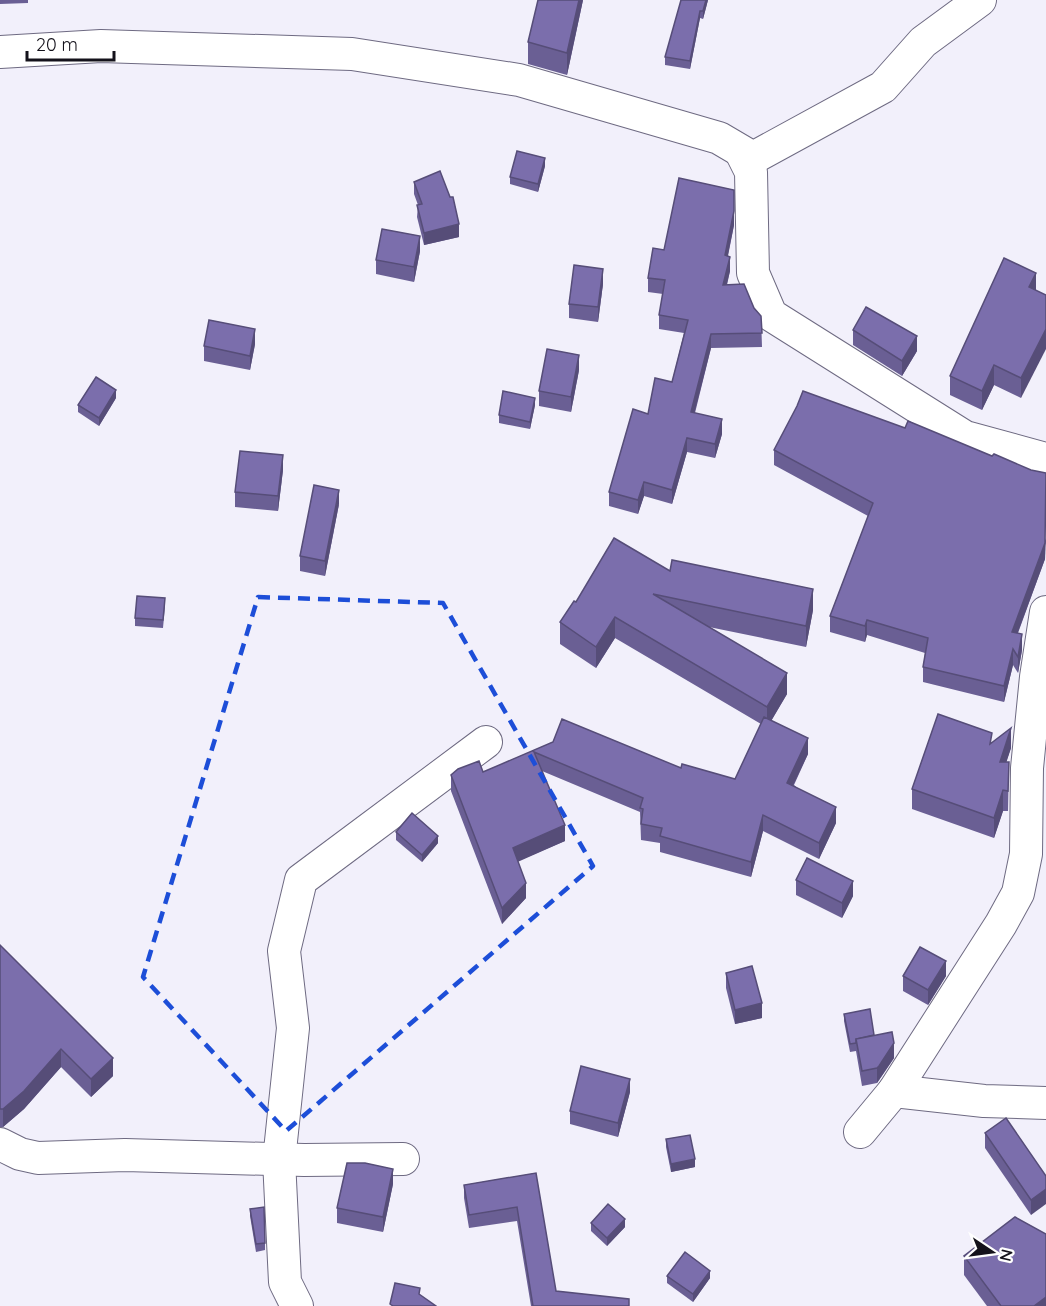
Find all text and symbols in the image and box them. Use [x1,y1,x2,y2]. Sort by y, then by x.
scale bar [27,24,114,62]
text: 20 m [36,33,78,56]
north arrow [962,1222,1022,1282]
text: N [996,1247,1018,1263]

